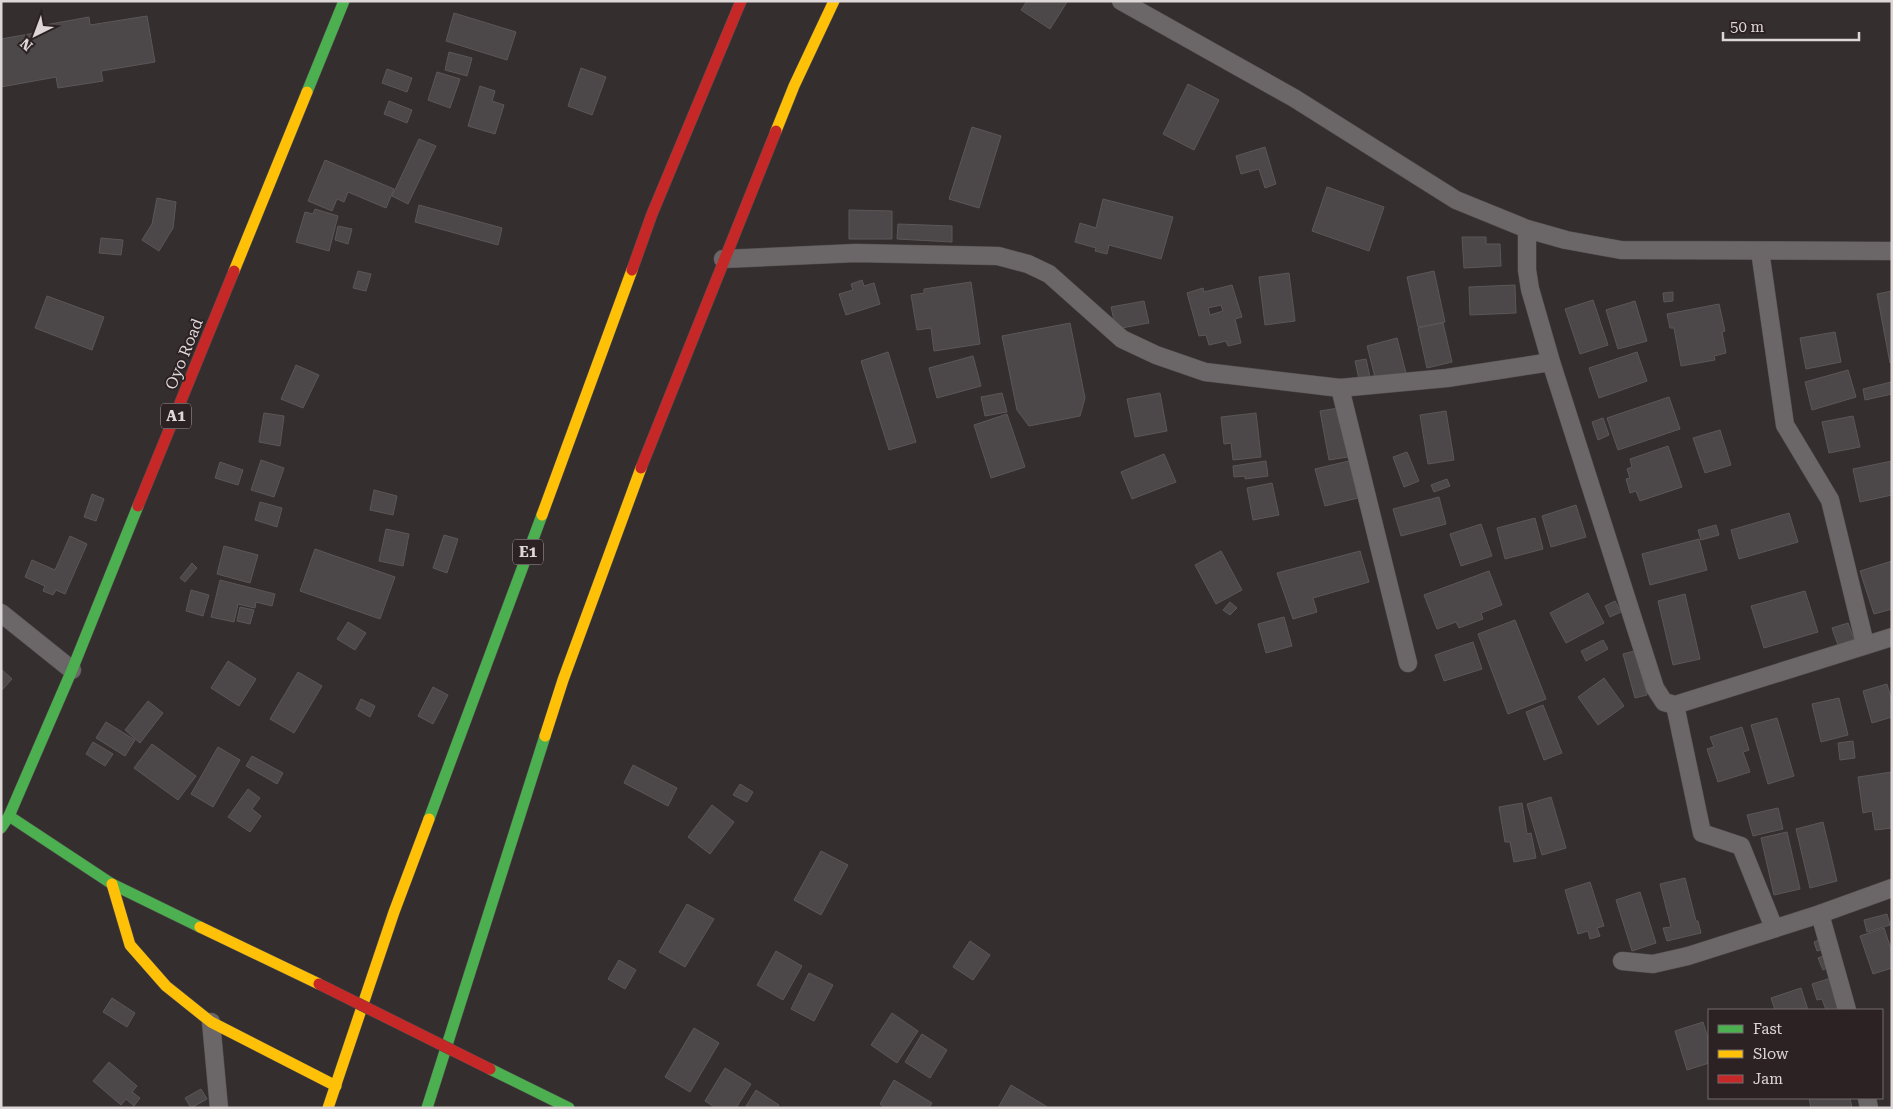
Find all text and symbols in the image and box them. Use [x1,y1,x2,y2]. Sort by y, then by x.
north arrow [10,10,60,60]
scale bar [1723,10,1859,42]
text: 50 m [1730,18,1765,36]
text: N [17,35,36,54]
street label: Oyo Road [161,316,207,392]
road number: A1 [161,404,191,428]
road number: E1 [513,540,543,564]
legend [1708,1009,1883,1099]
text: Fast [1753,1020,1783,1038]
text: Slow [1753,1045,1789,1063]
text: Jam [1753,1070,1783,1088]

